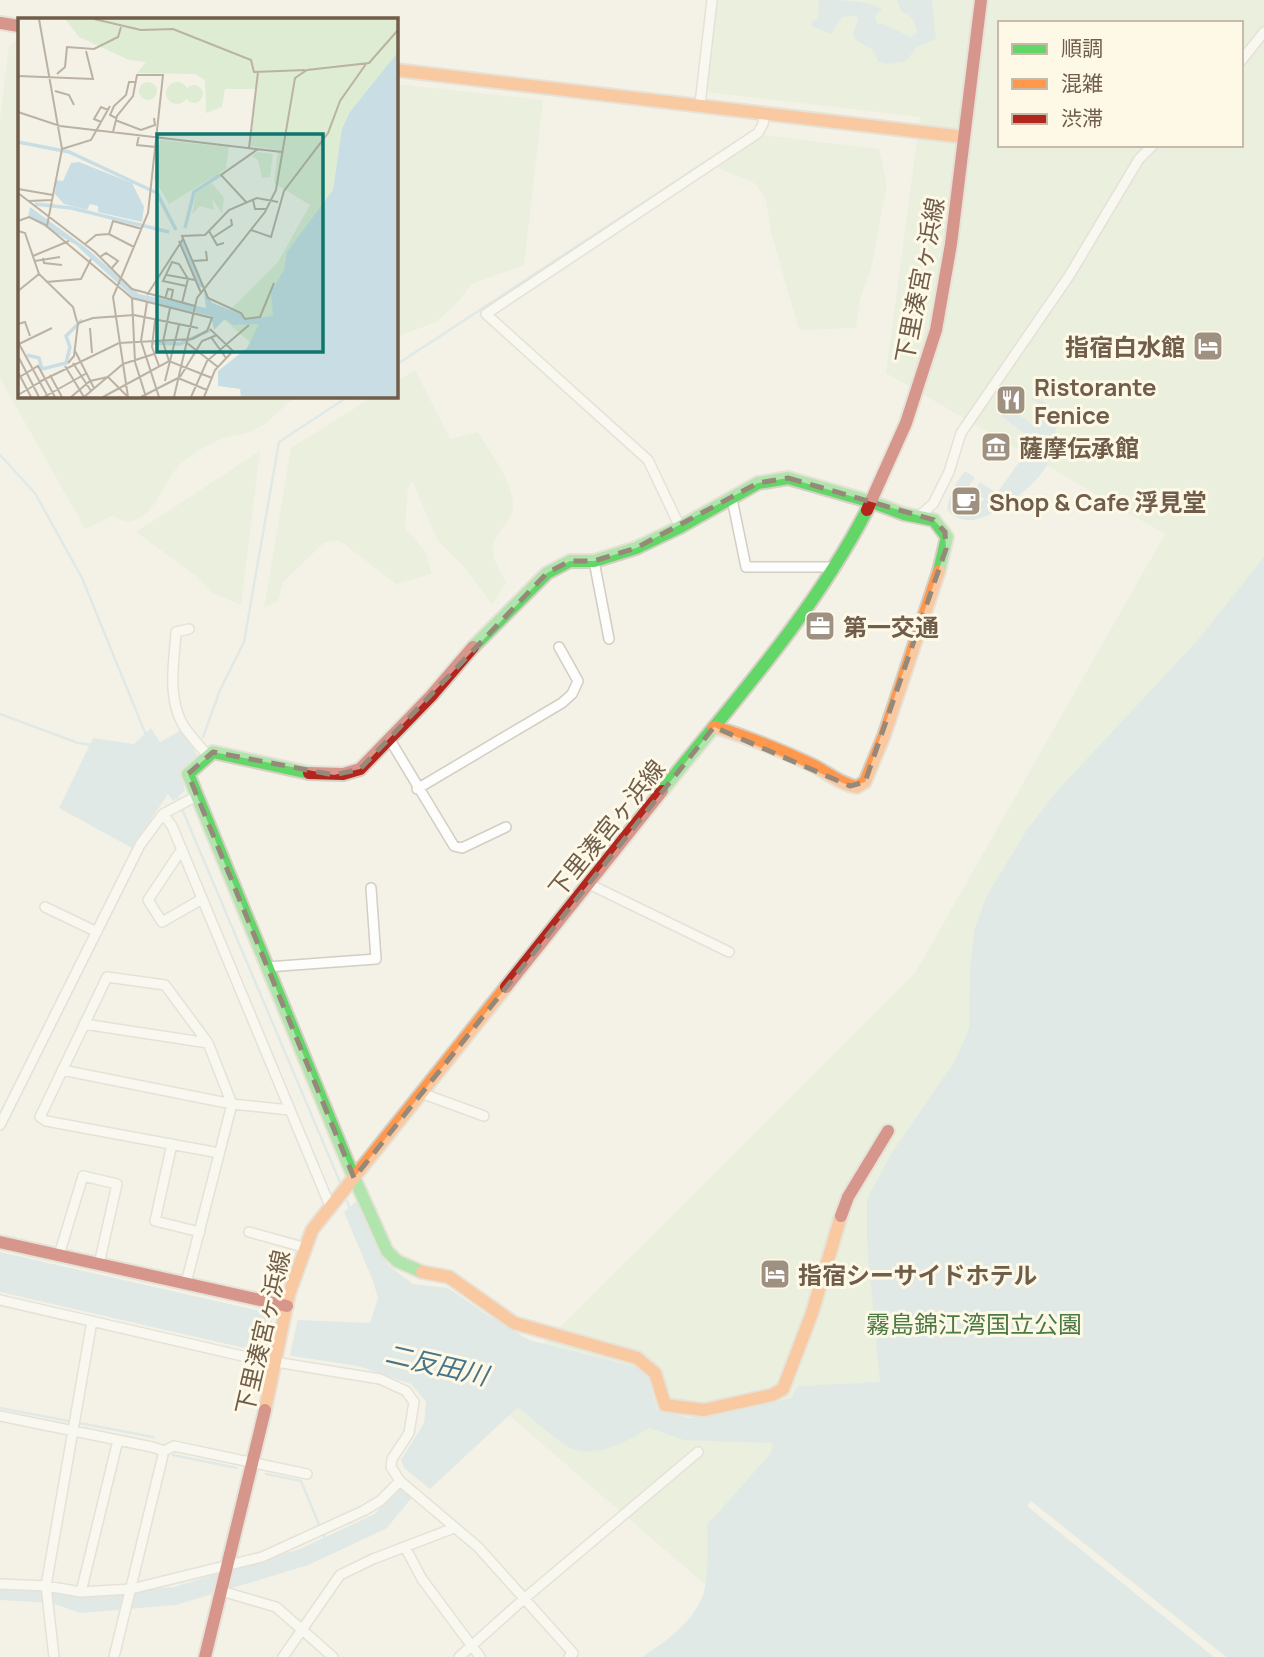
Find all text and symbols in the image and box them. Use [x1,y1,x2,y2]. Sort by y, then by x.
inset map [18,18,397,397]
legend [998,21,1243,147]
text: 順調 [1061,34,1103,62]
text: 混雑 [1061,69,1103,97]
text: 渋滞 [1061,104,1103,132]
street label: 下里湊宮ヶ浜線 [887,194,951,366]
hotel icon: 指宿白水館 [1191,329,1225,363]
place label: 指宿白水館 [1065,330,1185,363]
place label: Ristorante Fenice [1034,370,1156,431]
restaurant icon: Ristorante Fenice [994,383,1028,417]
museum icon: 薩摩伝承館 [979,430,1013,464]
place label: 薩摩伝承館 [1019,431,1139,464]
cafe icon: Shop & Cafe 浮見堂 [949,484,983,518]
place label: Shop & Cafe 浮見堂 [989,485,1206,518]
office icon: 第一交通 [803,609,837,643]
place label: 第一交通 [843,610,939,643]
street label: 下里湊宮ヶ浜線 [540,752,672,904]
street label: 下里湊宮ヶ浜線 [227,1246,297,1418]
hotel icon: 指宿シーサイドホテル [758,1257,792,1291]
place label: 指宿シーサイドホテル [798,1258,1038,1291]
park label: 霧島錦江湾国立公園 [866,1307,1082,1340]
water label: 二反田川 [382,1335,495,1394]

